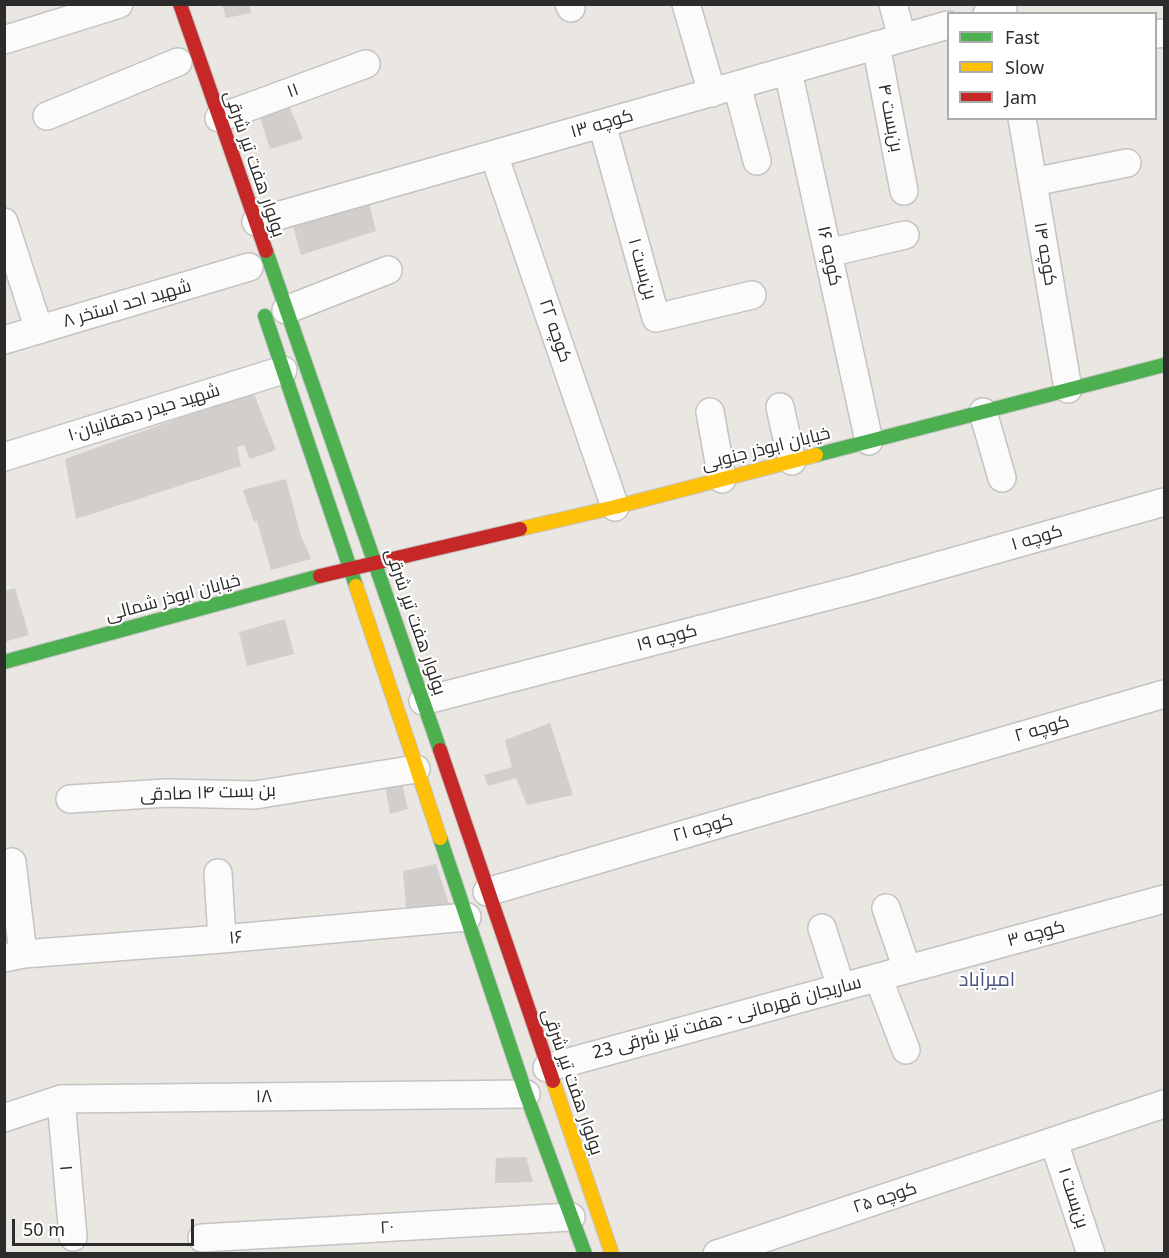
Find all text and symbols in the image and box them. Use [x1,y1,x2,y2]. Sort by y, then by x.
legend [947,12,1157,120]
text: Fast [1005,25,1040,49]
text: Slow [1005,55,1044,79]
street label: ۱۱ [284,79,302,103]
street label: بن‌بست ۴ [873,82,907,154]
text: Jam [1005,85,1037,109]
street label: بولوار هفت تیر شرقی [219,88,289,240]
street label: کوچه ۱۳ [568,105,636,143]
street label: کوچه ۱۴ [1029,220,1061,288]
street label: کوچه ۱۶ [812,224,846,288]
street label: بن‌بست ۱ [623,236,661,302]
street label: شهید احد استخر ۸ [60,275,194,333]
street label: کوچه ۲۲ [534,296,576,366]
street label: شهید حیدر دهقانیان۱۰ [65,380,223,446]
street label: خیابان ابوذر جنوبی [699,423,833,475]
street label: کوچه ۱ [1009,520,1065,556]
street label: بولوار هفت تیر شرقی [380,546,450,698]
street label: خیابان ابوذر شمالی [103,570,243,626]
street label: کوچه ۱۹ [634,620,700,656]
street label: کوچه ۲ [1012,711,1072,747]
street label: بن بست ۱۴ صادقی [140,780,276,806]
street label: کوچه ۲۱ [670,809,736,847]
street label: کوچه ۳ [1005,916,1067,952]
street label: ۱۶ [228,927,244,949]
district label: امیرآباد [959,968,1015,992]
street label: ساریجان قهرمانی - هفت تیر شرقی 23 [590,972,864,1064]
street label: بولوار هفت تیر شرقی [537,1006,607,1158]
street label: ۱۸ [255,1086,273,1108]
street label: ۱ [56,1164,78,1172]
street label: بن‌بست ۱ [1053,1165,1093,1231]
street label: کوچه ۲۵ [850,1178,920,1218]
scale bar [15,1207,196,1245]
text: 50 m [23,1217,65,1241]
street label: ۲۰ [379,1217,395,1239]

